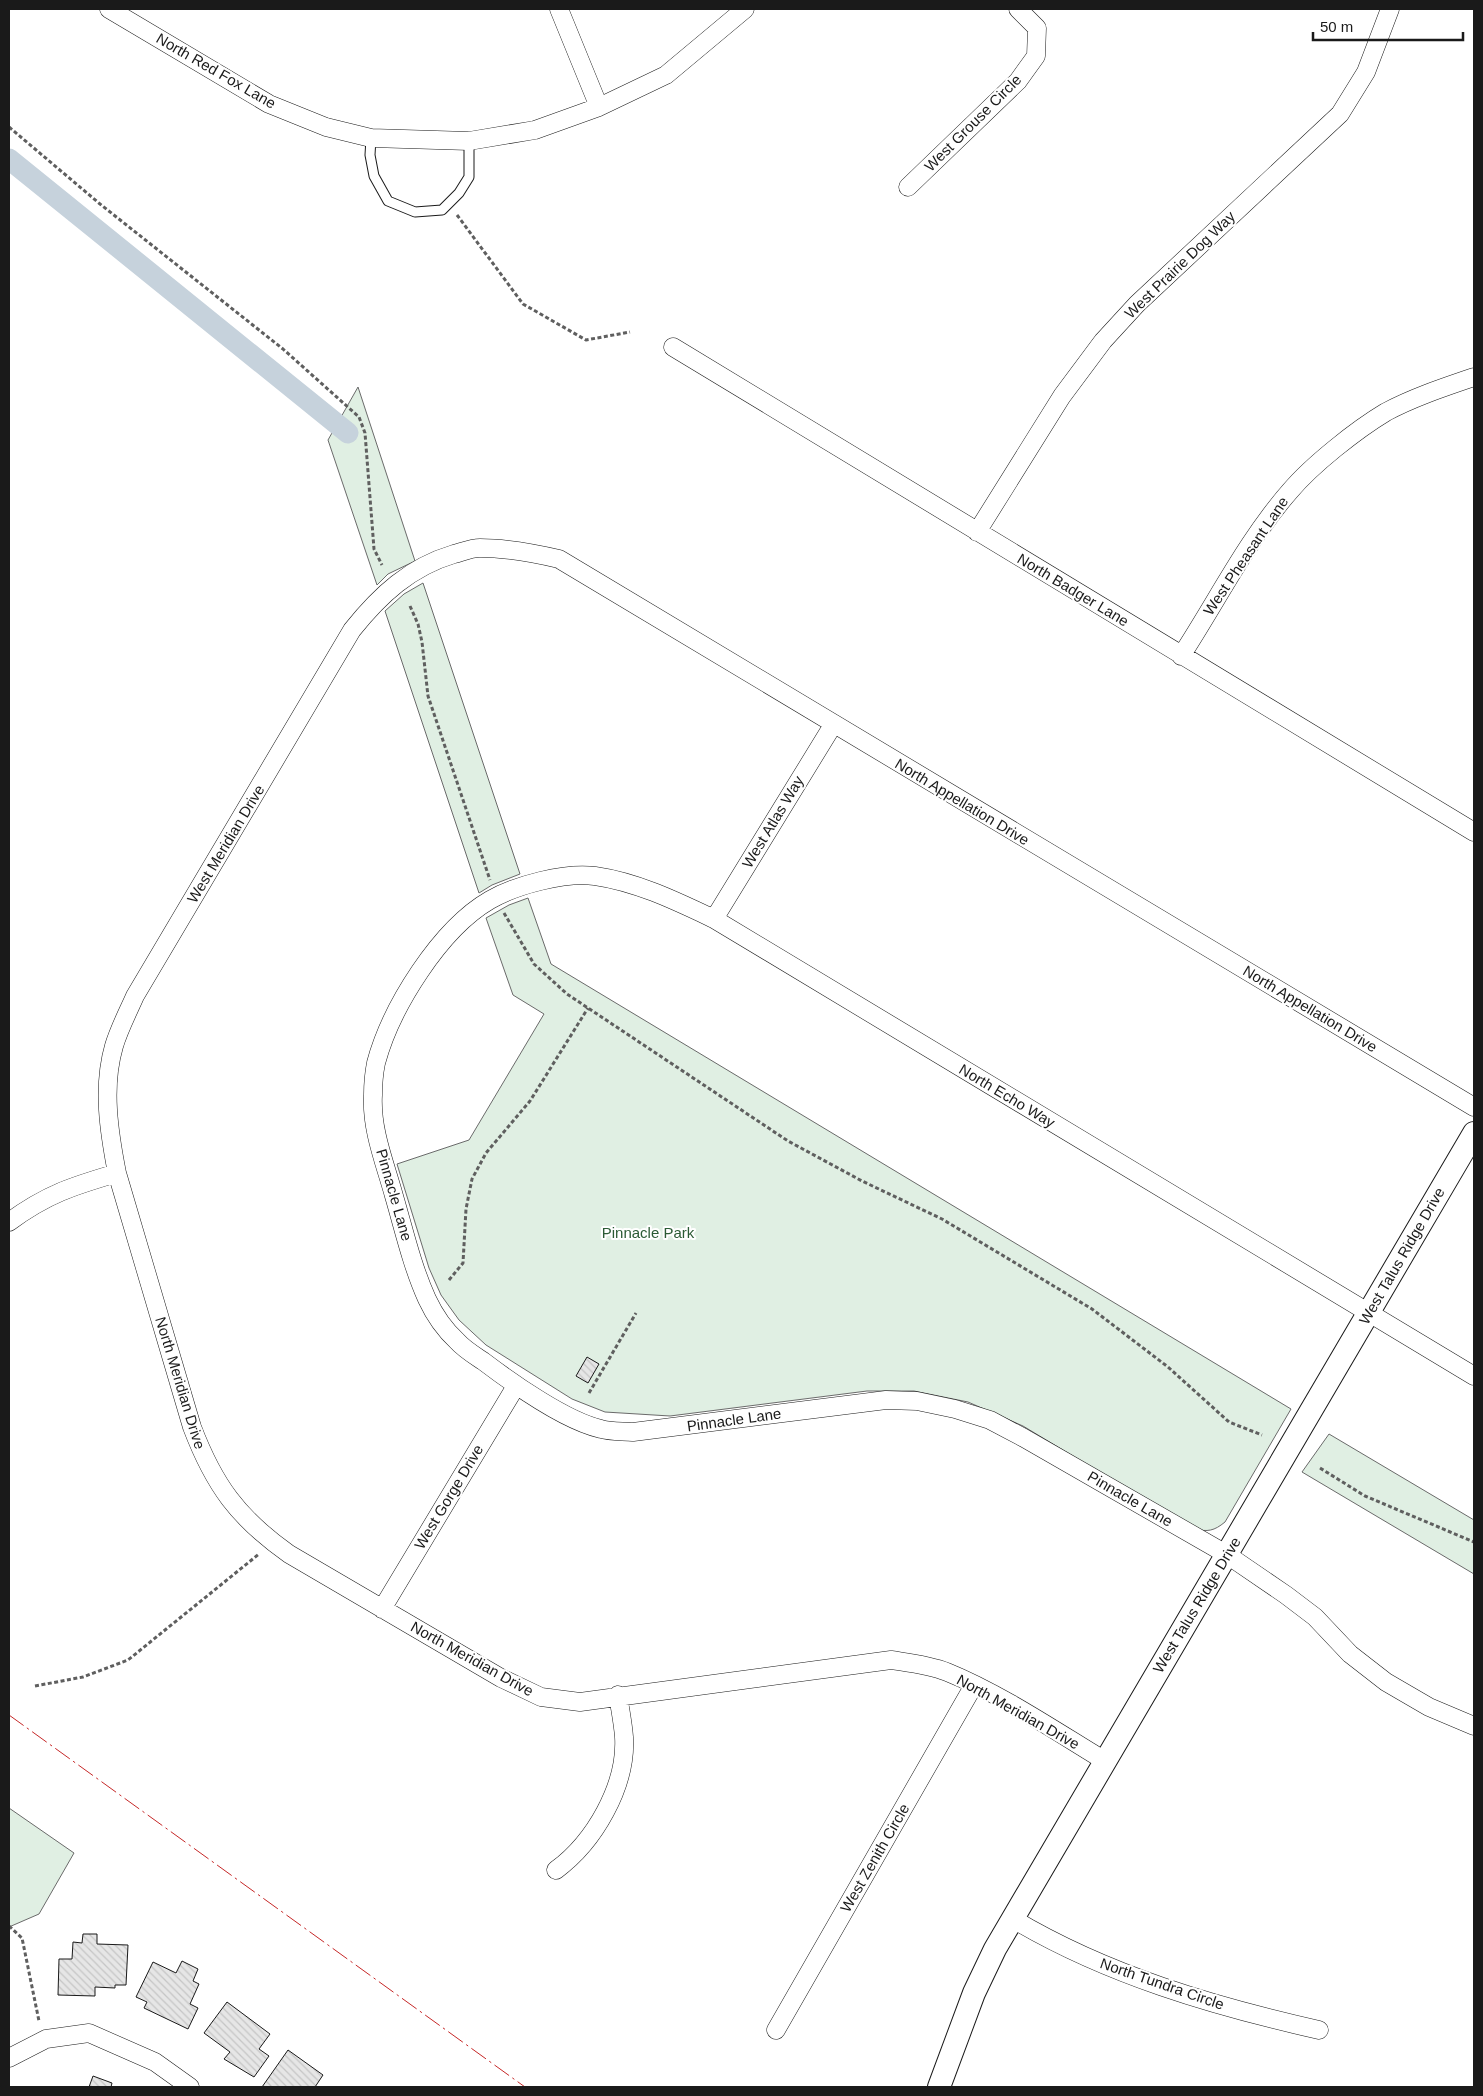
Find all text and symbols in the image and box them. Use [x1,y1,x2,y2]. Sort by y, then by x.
scale bar [1313,10,1463,42]
text: 50 m [1320,18,1353,35]
street label: North Red Fox Lane [154,29,279,112]
street label: West Grouse Circle [921,71,1025,175]
street label: West Prairie Dog Way [1121,207,1239,322]
street label: West Pheasant Lane [1200,493,1291,618]
street label: North Badger Lane [1015,550,1132,630]
street label: North Appellation Drive [892,755,1032,848]
street label: West Atlas Way [738,772,807,871]
street label: West Meridian Drive [184,782,268,906]
street label: North Appellation Drive [1240,962,1380,1055]
street label: North Echo Way [956,1060,1059,1131]
street label: Pinnacle Lane [373,1147,416,1243]
street label: West Talus Ridge Drive [1355,1184,1448,1327]
park label: Pinnacle Park [602,1224,695,1241]
street label: North Meridian Drive [152,1315,209,1451]
street label: Pinnacle Lane [686,1404,782,1435]
street label: West Gorge Drive [411,1441,486,1552]
street label: Pinnacle Lane [1085,1467,1176,1530]
street label: West Talus Ridge Drive [1149,1534,1244,1676]
street label: North Meridian Drive [408,1618,537,1699]
street label: North Meridian Drive [954,1671,1083,1752]
street label: West Zenith Circle [837,1801,912,1915]
street label: North Tundra Circle [1098,1954,1226,2013]

